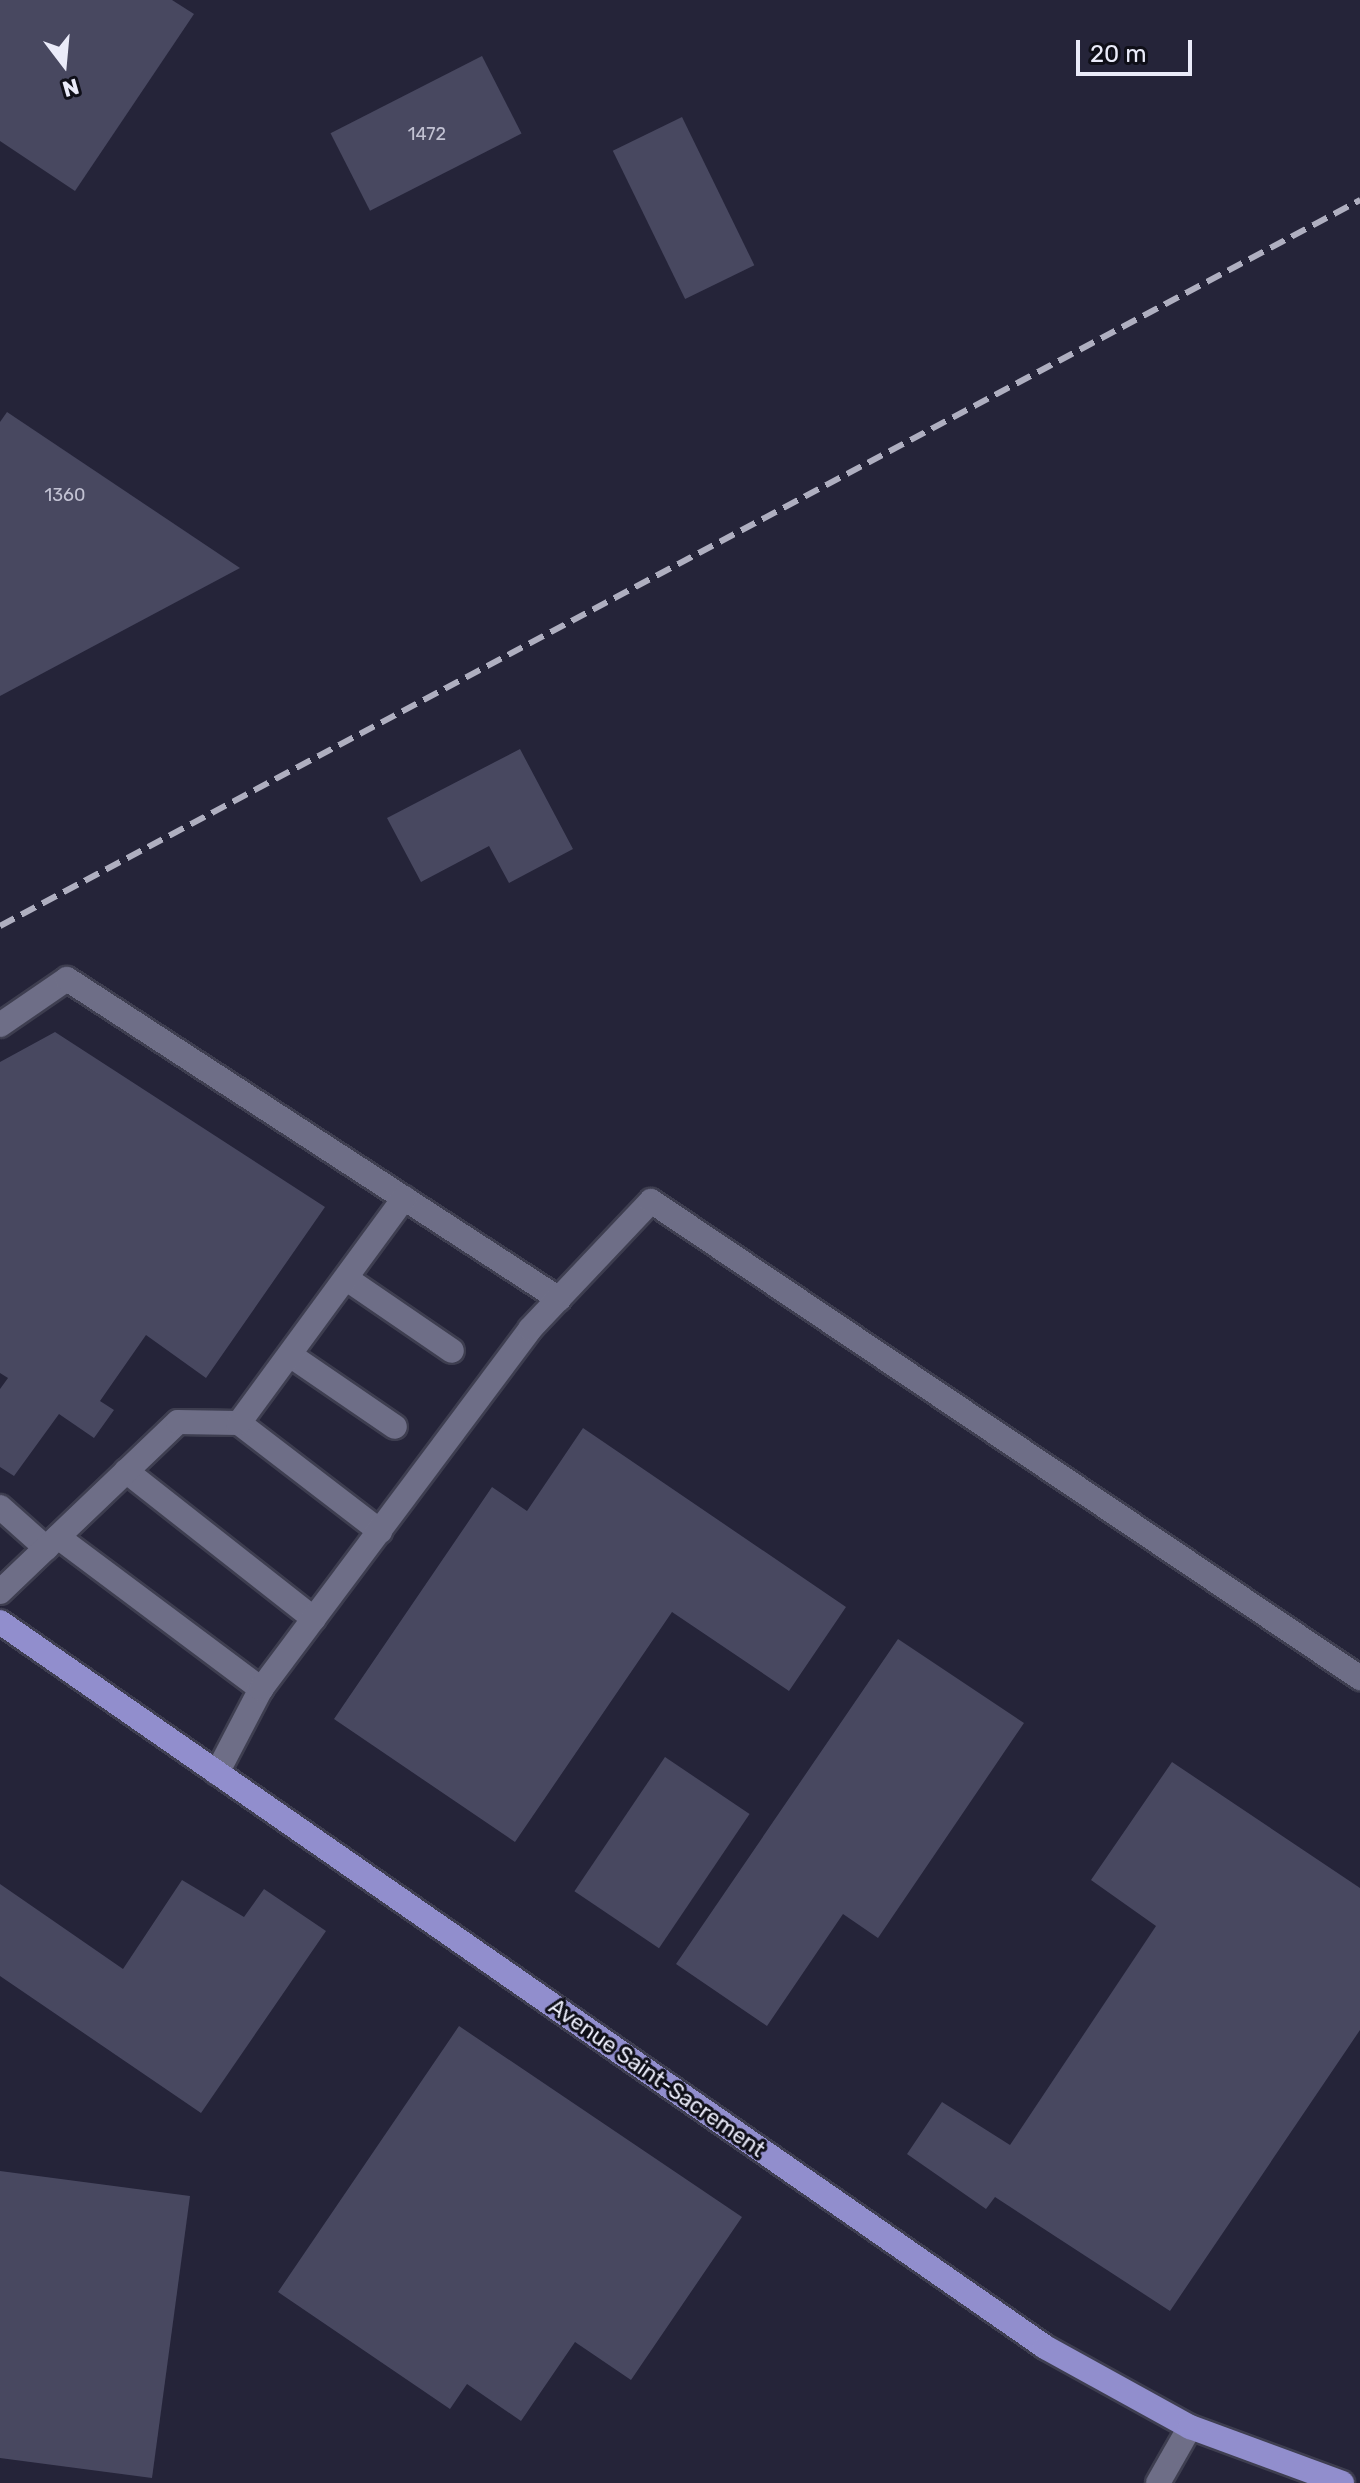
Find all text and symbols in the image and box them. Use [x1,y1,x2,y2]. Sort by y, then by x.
north arrow [24,24,104,104]
scale bar [1080,24,1196,74]
text: 20 m [1090,40,1147,68]
text: N [59,72,82,103]
house number: 1472 [408,123,446,145]
house number: 1360 [45,484,85,506]
street label: Avenue Saint-Sacrement [544,1993,770,2163]

